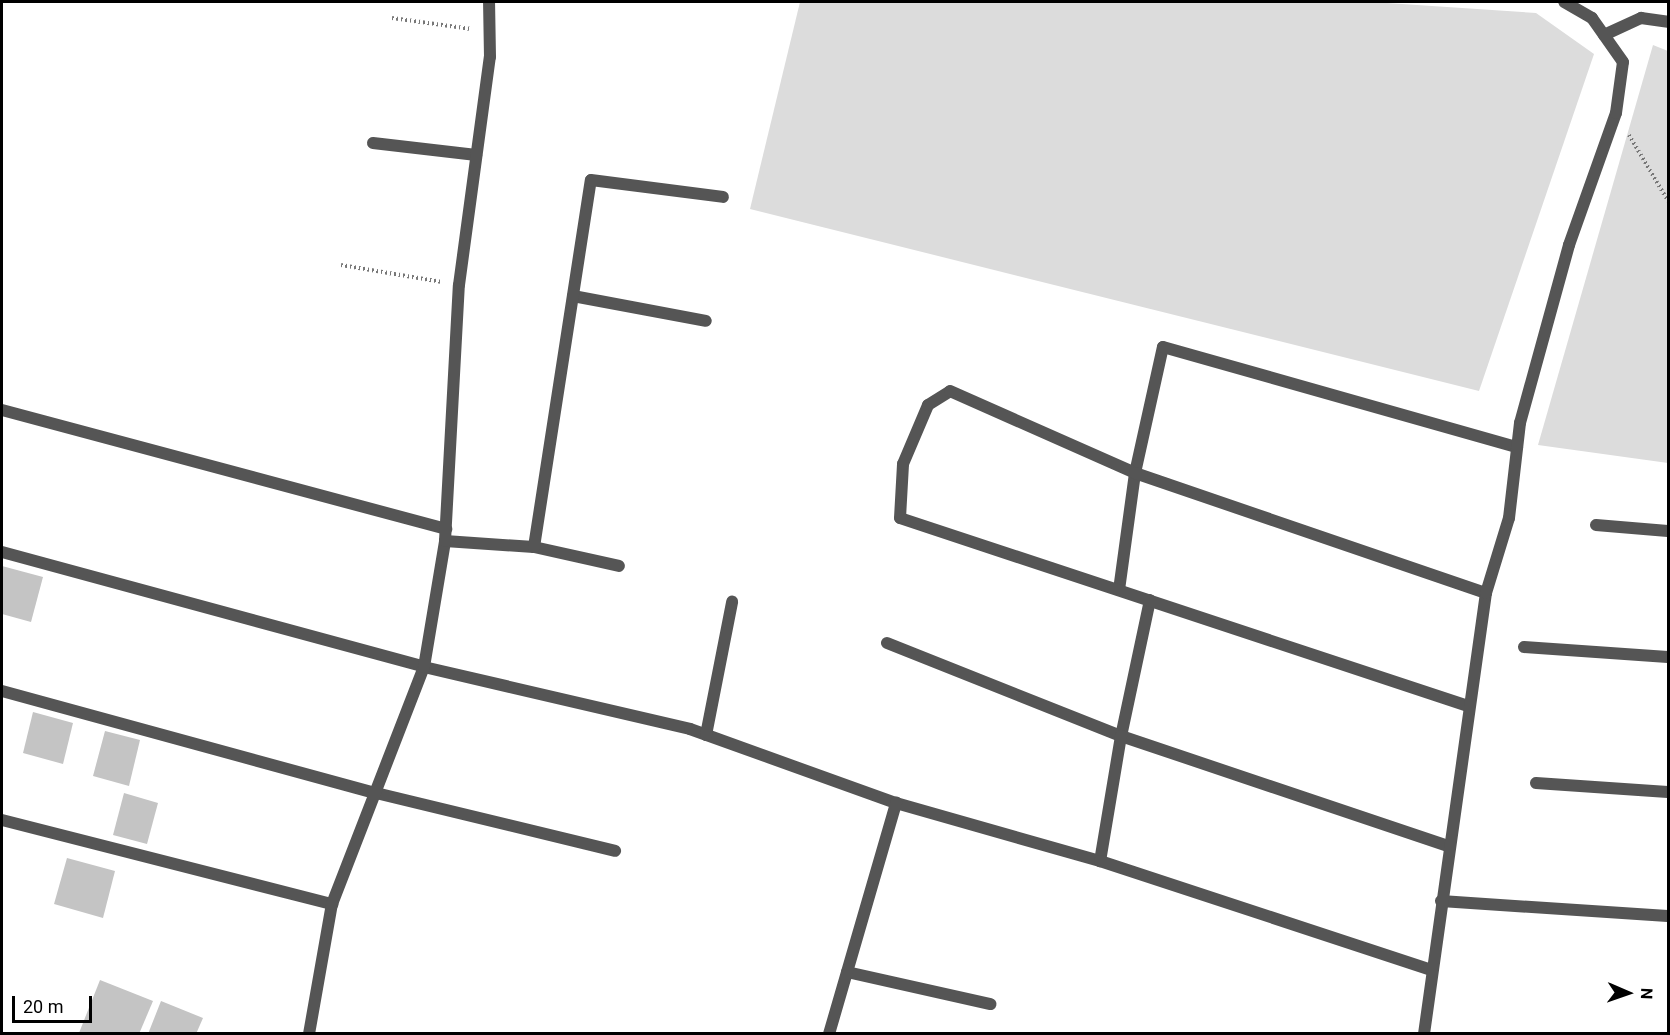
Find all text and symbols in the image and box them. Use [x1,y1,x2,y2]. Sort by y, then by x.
north arrow [1598,963,1658,1023]
scale bar [15,984,94,1022]
text: N [1637,988,1656,1000]
text: 20 m [23,996,63,1017]

